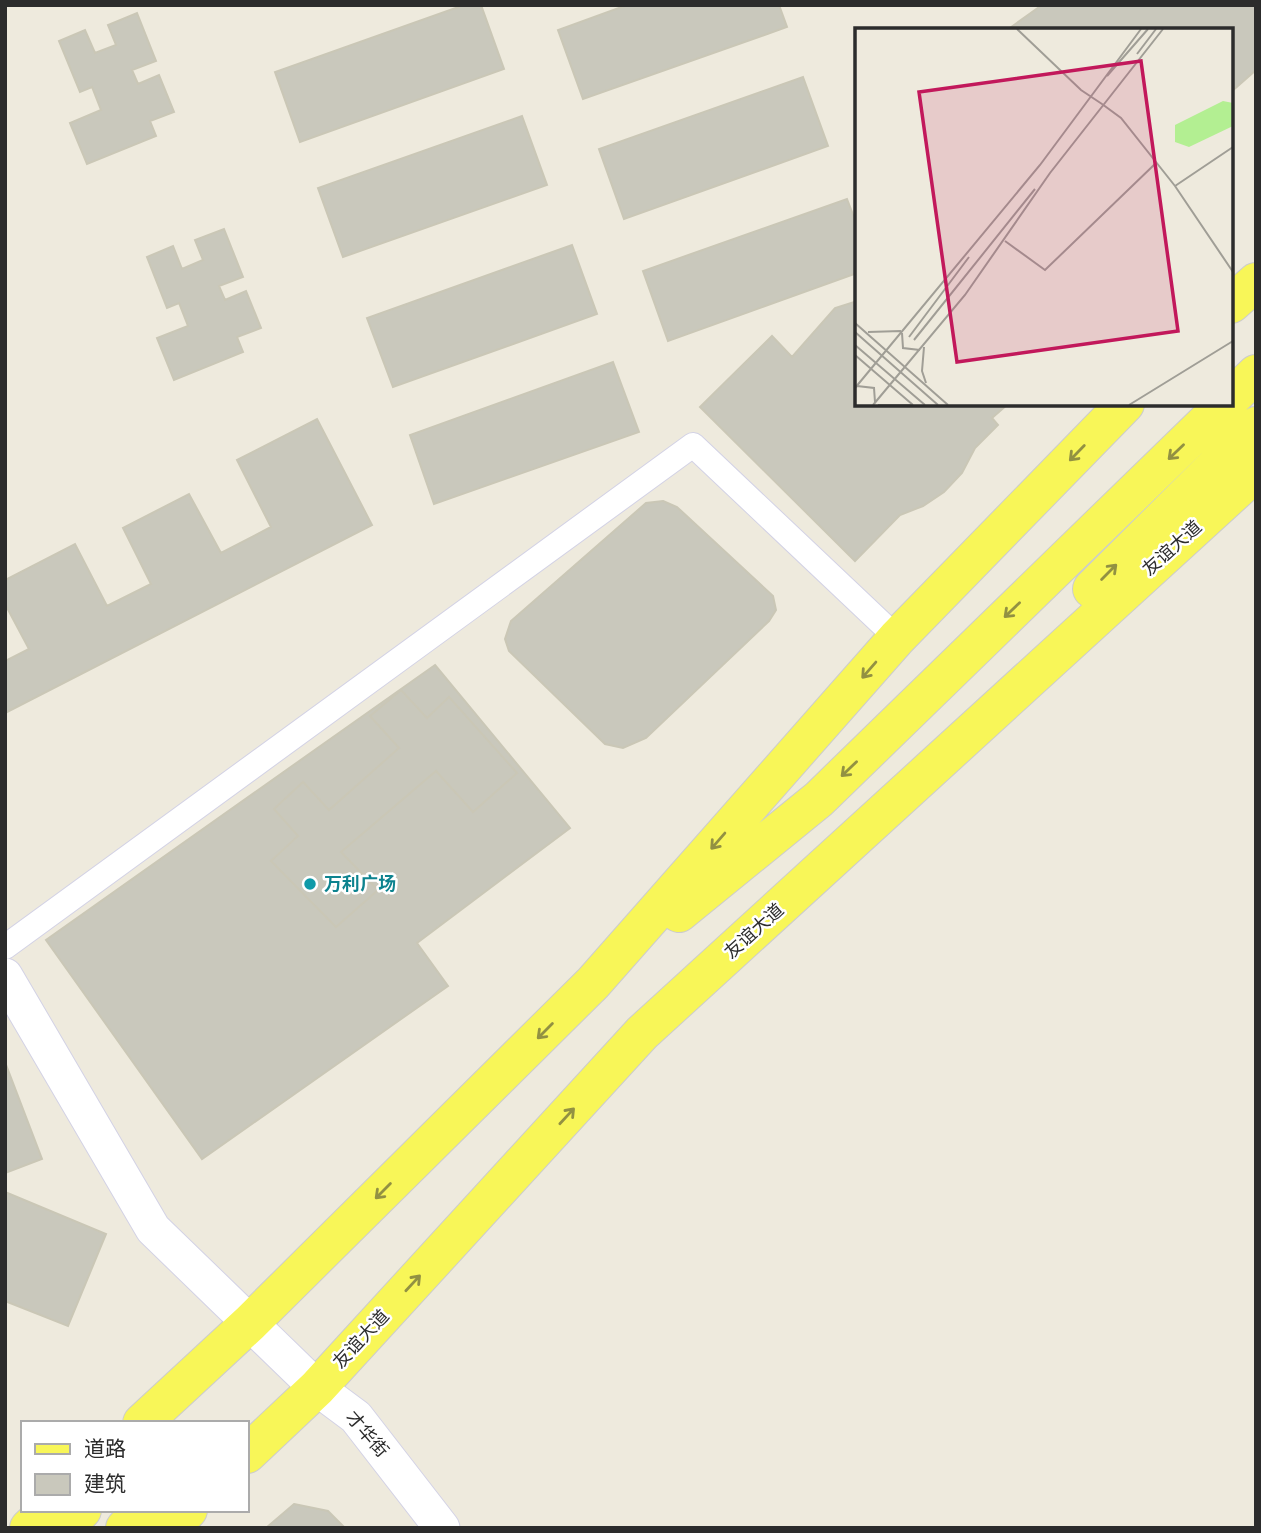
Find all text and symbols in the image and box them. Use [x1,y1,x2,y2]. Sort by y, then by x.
inset map [855,28,1233,406]
one-way arrow [1167,443,1184,460]
one-way arrow [1069,444,1086,461]
street label: 友谊大道 [1137,515,1205,580]
one-way arrow [1100,563,1117,580]
one-way arrow [1004,602,1021,619]
one-way arrow [860,661,877,678]
one-way arrow [841,760,858,777]
one-way arrow [710,831,726,849]
place label: 万利广场 [324,872,396,894]
marker: 万利广场 [302,876,318,892]
street label: 友谊大道 [719,898,787,963]
one-way arrow [536,1022,553,1039]
one-way arrow [558,1108,575,1125]
one-way arrow [375,1182,392,1199]
one-way arrow [404,1275,421,1292]
street label: 友谊大道 [328,1304,393,1372]
street label: 才华街 [342,1406,394,1461]
legend [21,1421,248,1512]
text: 道路 [84,1435,126,1461]
text: 建筑 [84,1470,126,1496]

